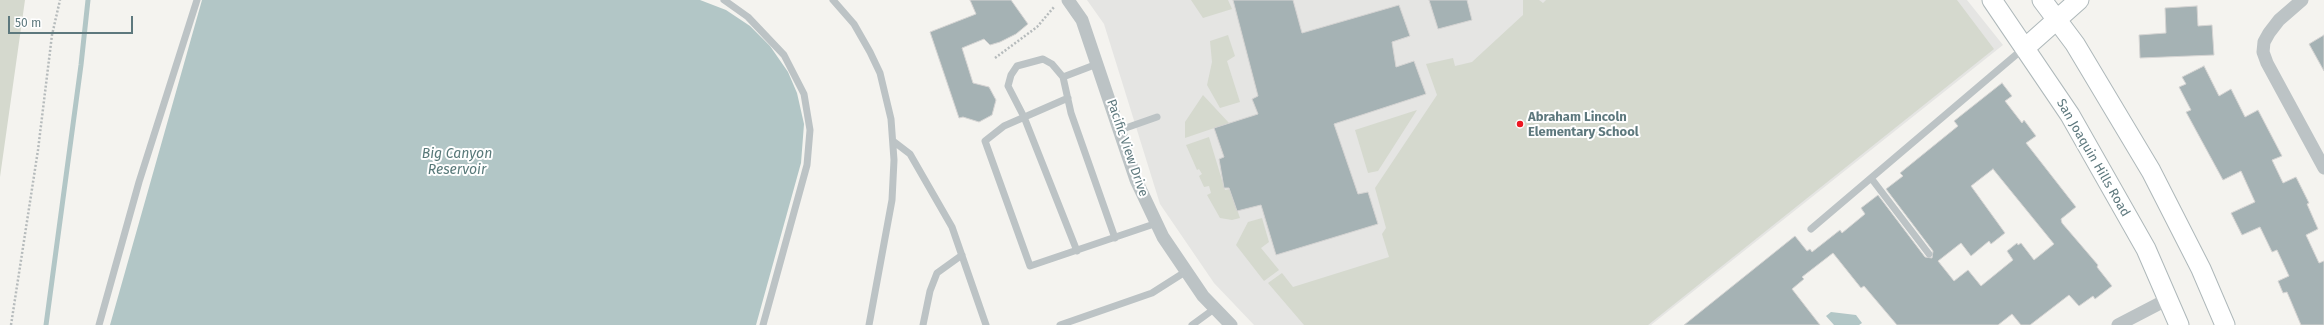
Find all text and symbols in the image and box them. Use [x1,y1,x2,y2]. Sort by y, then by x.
scale bar [10,8,135,34]
text: 50 m [15,16,41,30]
street label: San Joaquin Hills Road [2053,96,2133,220]
street label: Pacific View Drive [1103,97,1151,199]
place label: Abraham Lincoln Elementary School [1528,109,1639,140]
marker: Abraham Lincoln Elementary School [1515,119,1525,129]
water label: Big Canyon Reservoir [422,146,492,178]

